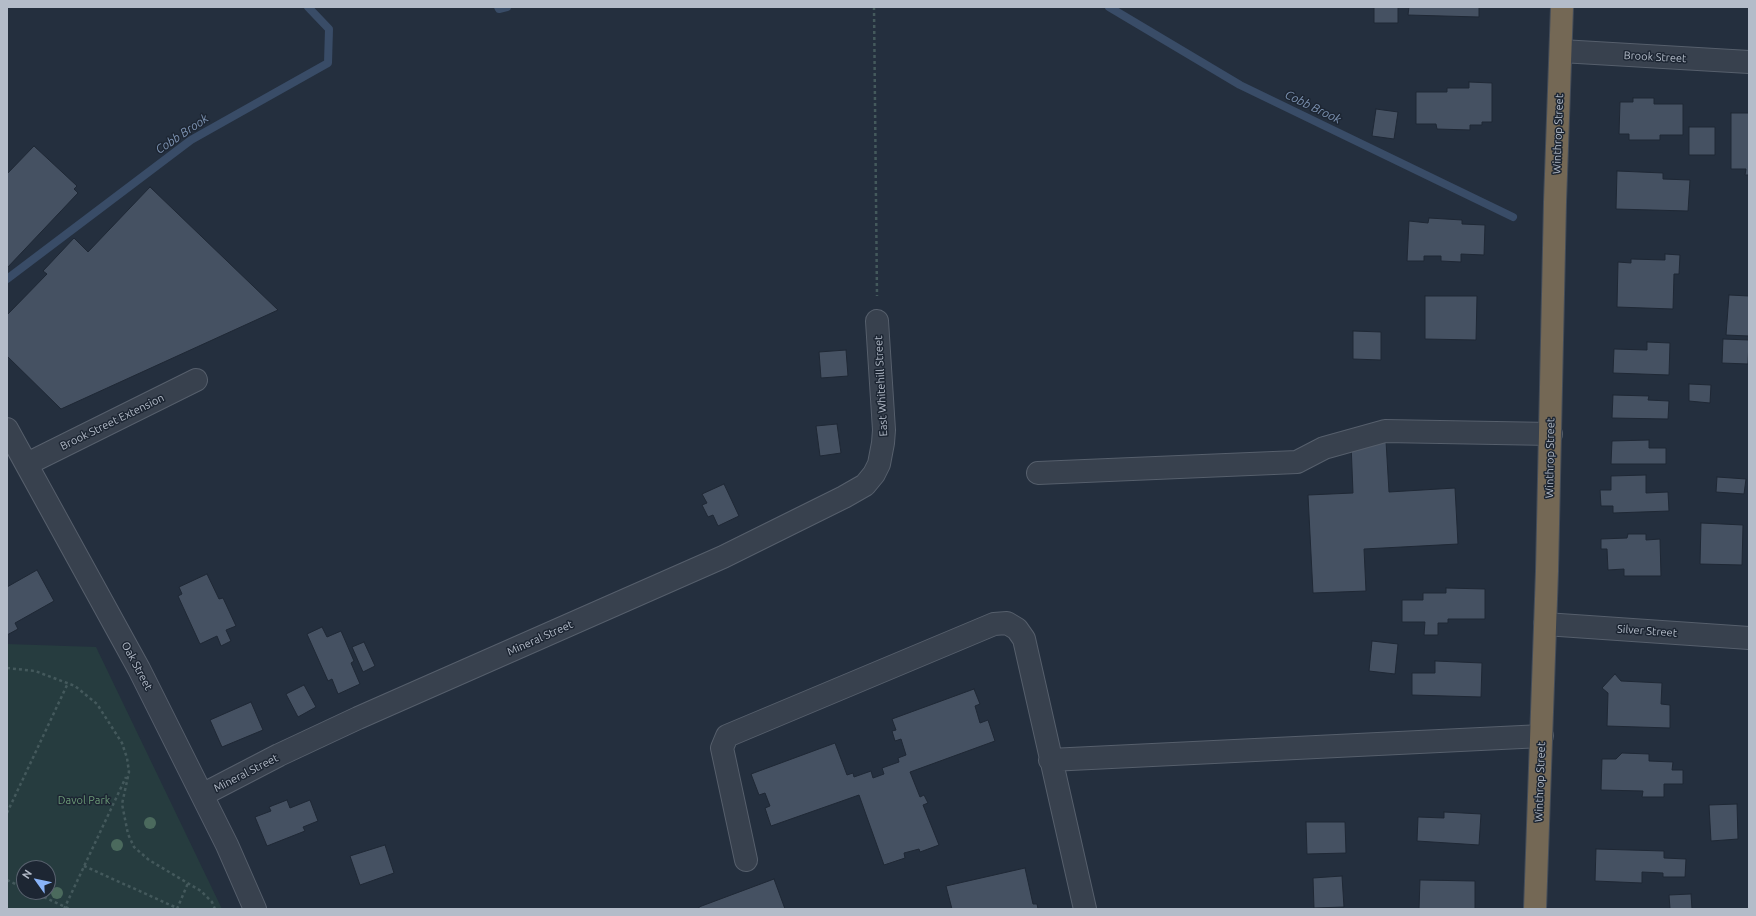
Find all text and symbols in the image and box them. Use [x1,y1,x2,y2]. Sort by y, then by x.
street label: Brook Street [1623,49,1687,65]
water label: Cobb Brook [1283,87,1343,127]
street label: Winthrop Street [1550,94,1566,174]
water label: Cobb Brook [153,111,211,157]
street label: East Whitehill Street [872,335,890,437]
street label: Brook Street Extension [58,391,166,453]
street label: Winthrop Street [1543,418,1557,498]
street label: Mineral Street [505,618,575,658]
street label: Silver Street [1617,622,1677,640]
street label: Oak Street [119,640,155,692]
street label: Winthrop Street [1532,742,1548,822]
street label: Mineral Street [212,751,280,795]
park label: Davol Park [58,793,110,807]
north arrow [16,860,56,900]
text: N [20,867,34,881]

